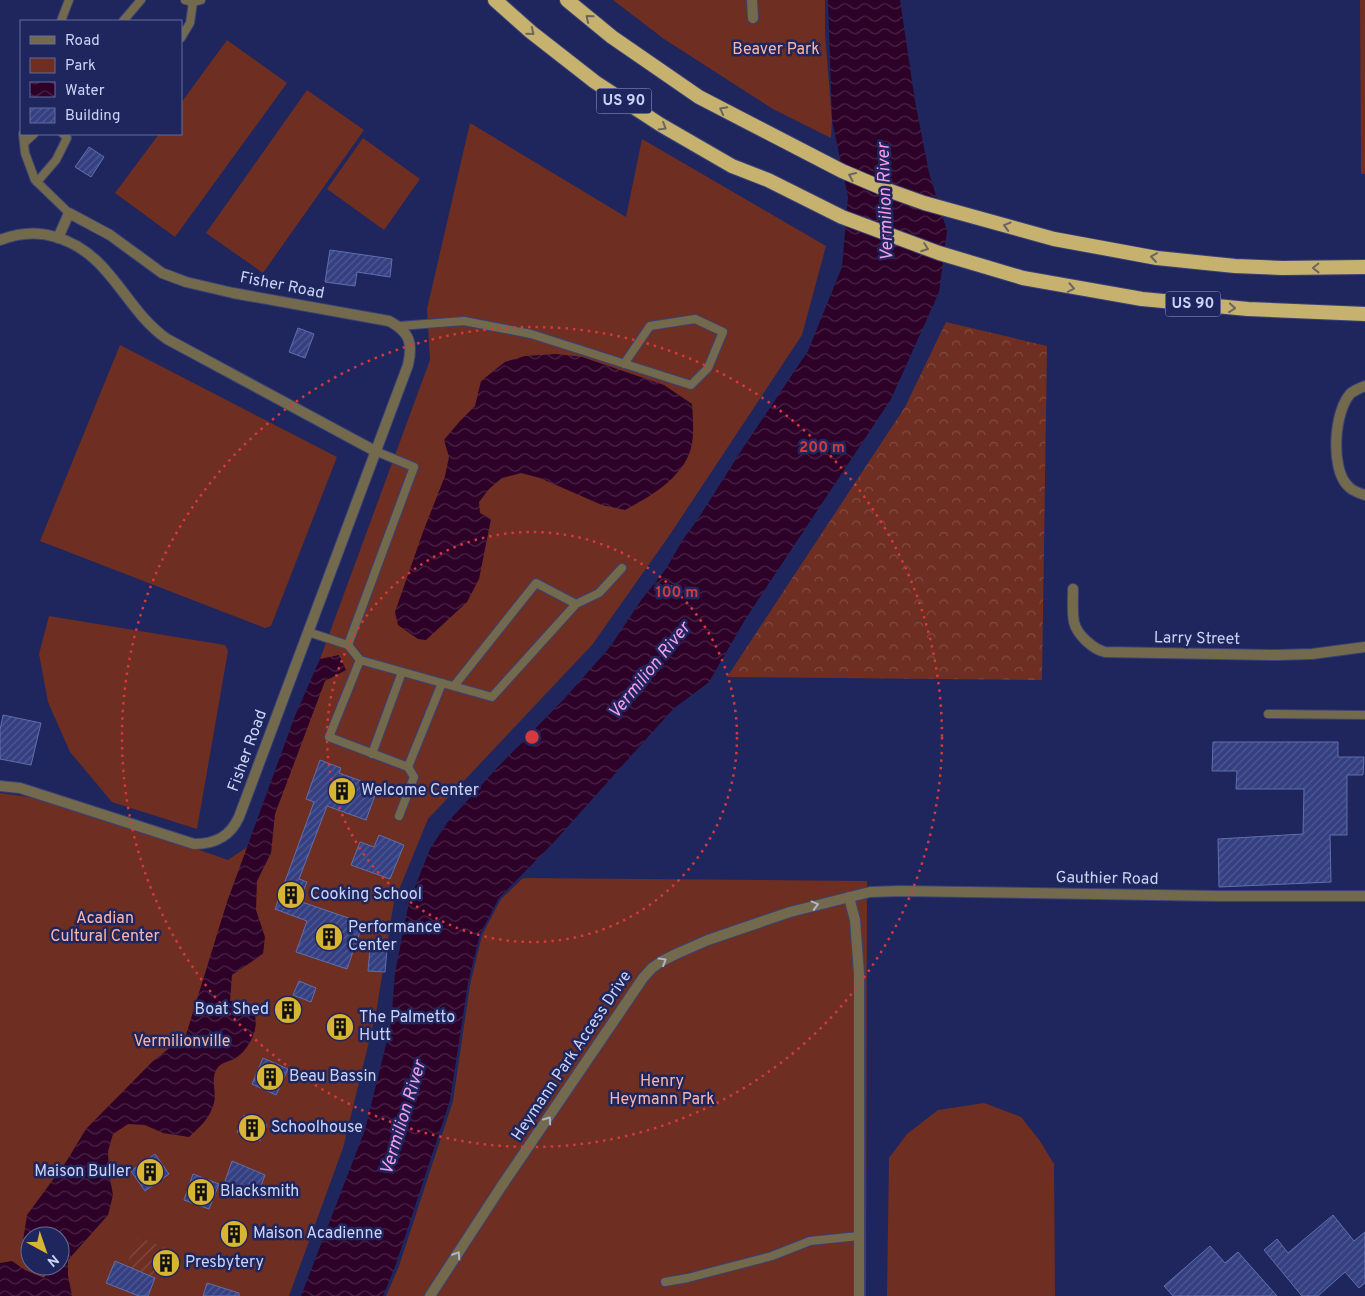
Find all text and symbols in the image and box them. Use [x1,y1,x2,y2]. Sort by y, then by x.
one-way arrow [586,15,595,24]
legend [20,20,182,135]
one-way arrow [525,27,534,35]
text: Road [65,32,100,51]
park label: Beaver Park [732,40,820,60]
text: Park [65,57,96,76]
text: Water [65,82,105,101]
road number: US 90 [596,88,652,114]
one-way arrow [720,106,729,116]
text: Building [65,107,120,126]
one-way arrow [658,120,667,130]
water label: Vermilion River [872,140,900,262]
one-way arrow [848,171,857,182]
one-way arrow [1002,221,1011,232]
one-way arrow [920,242,929,252]
one-way arrow [1150,253,1159,263]
one-way arrow [1312,263,1320,273]
street label: Fisher Road [238,268,326,304]
one-way arrow [1066,282,1075,292]
road number: US 90 [1166,292,1220,316]
one-way arrow [1228,302,1236,313]
text: 200 m [799,439,845,458]
text: 100 m [656,584,698,603]
water label: Vermilion River [604,616,698,724]
street label: Larry Street [1154,628,1240,650]
street label: Fisher Road [224,707,272,795]
centre of rings [523,728,541,746]
building icon: Welcome Center [327,776,357,806]
place label: Welcome Center [361,781,479,801]
street label: Gauthier Road [1055,868,1159,890]
building icon: Cooking School [276,880,306,910]
place label: Cooking School [310,885,422,905]
one-way arrow [810,900,819,911]
park label: Acadian Cultural Center [50,909,160,947]
place label: Performance Center [348,918,441,956]
building icon: Performance Center [314,922,344,952]
one-way arrow [657,958,666,968]
street label: Heymann Park Access Drive [508,967,636,1145]
building icon: Boat Shed [273,995,303,1025]
place label: Boat Shed [195,1000,269,1020]
place label: The Palmetto Hutt [359,1008,455,1046]
building icon: The Palmetto Hutt [325,1012,355,1042]
park label: Vermilionville [134,1032,230,1052]
water label: Vermilion River [376,1056,433,1178]
building icon: Beau Bassin [255,1062,285,1092]
place label: Beau Bassin [289,1067,377,1087]
park label: Henry Heymann Park [609,1072,715,1110]
building icon: Schoolhouse [237,1113,267,1143]
one-way arrow [542,1117,551,1126]
place label: Schoolhouse [271,1118,363,1138]
building icon: Maison Buller [135,1157,165,1187]
place label: Maison Buller [34,1162,131,1182]
building icon: Blacksmith [186,1177,216,1207]
place label: Blacksmith [220,1182,299,1202]
building icon: Maison Acadienne [219,1219,249,1249]
place label: Maison Acadienne [253,1224,382,1244]
north arrow [20,1226,70,1276]
building icon: Presbytery [151,1248,181,1278]
text: N [43,1250,62,1270]
one-way arrow [450,1251,460,1260]
place label: Presbytery [185,1253,264,1273]

